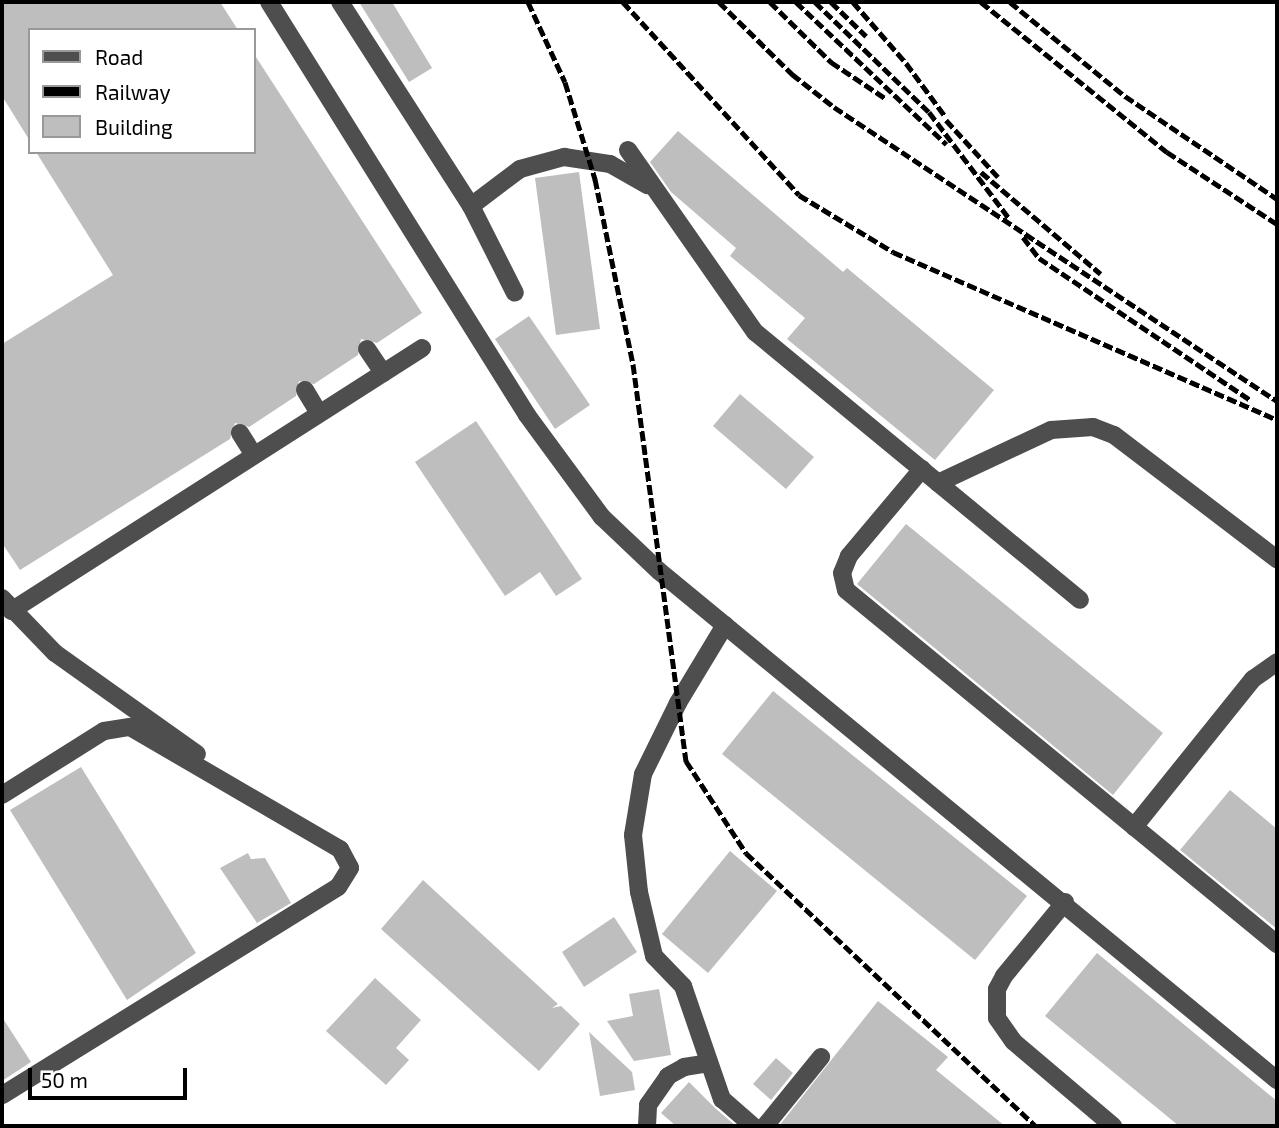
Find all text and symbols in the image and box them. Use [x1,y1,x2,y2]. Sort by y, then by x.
legend [28,28,256,154]
text: Road [95,44,143,69]
text: Railway [95,79,171,104]
text: Building [95,114,173,139]
scale bar [32,1054,191,1098]
text: 50 m [41,1067,88,1092]

